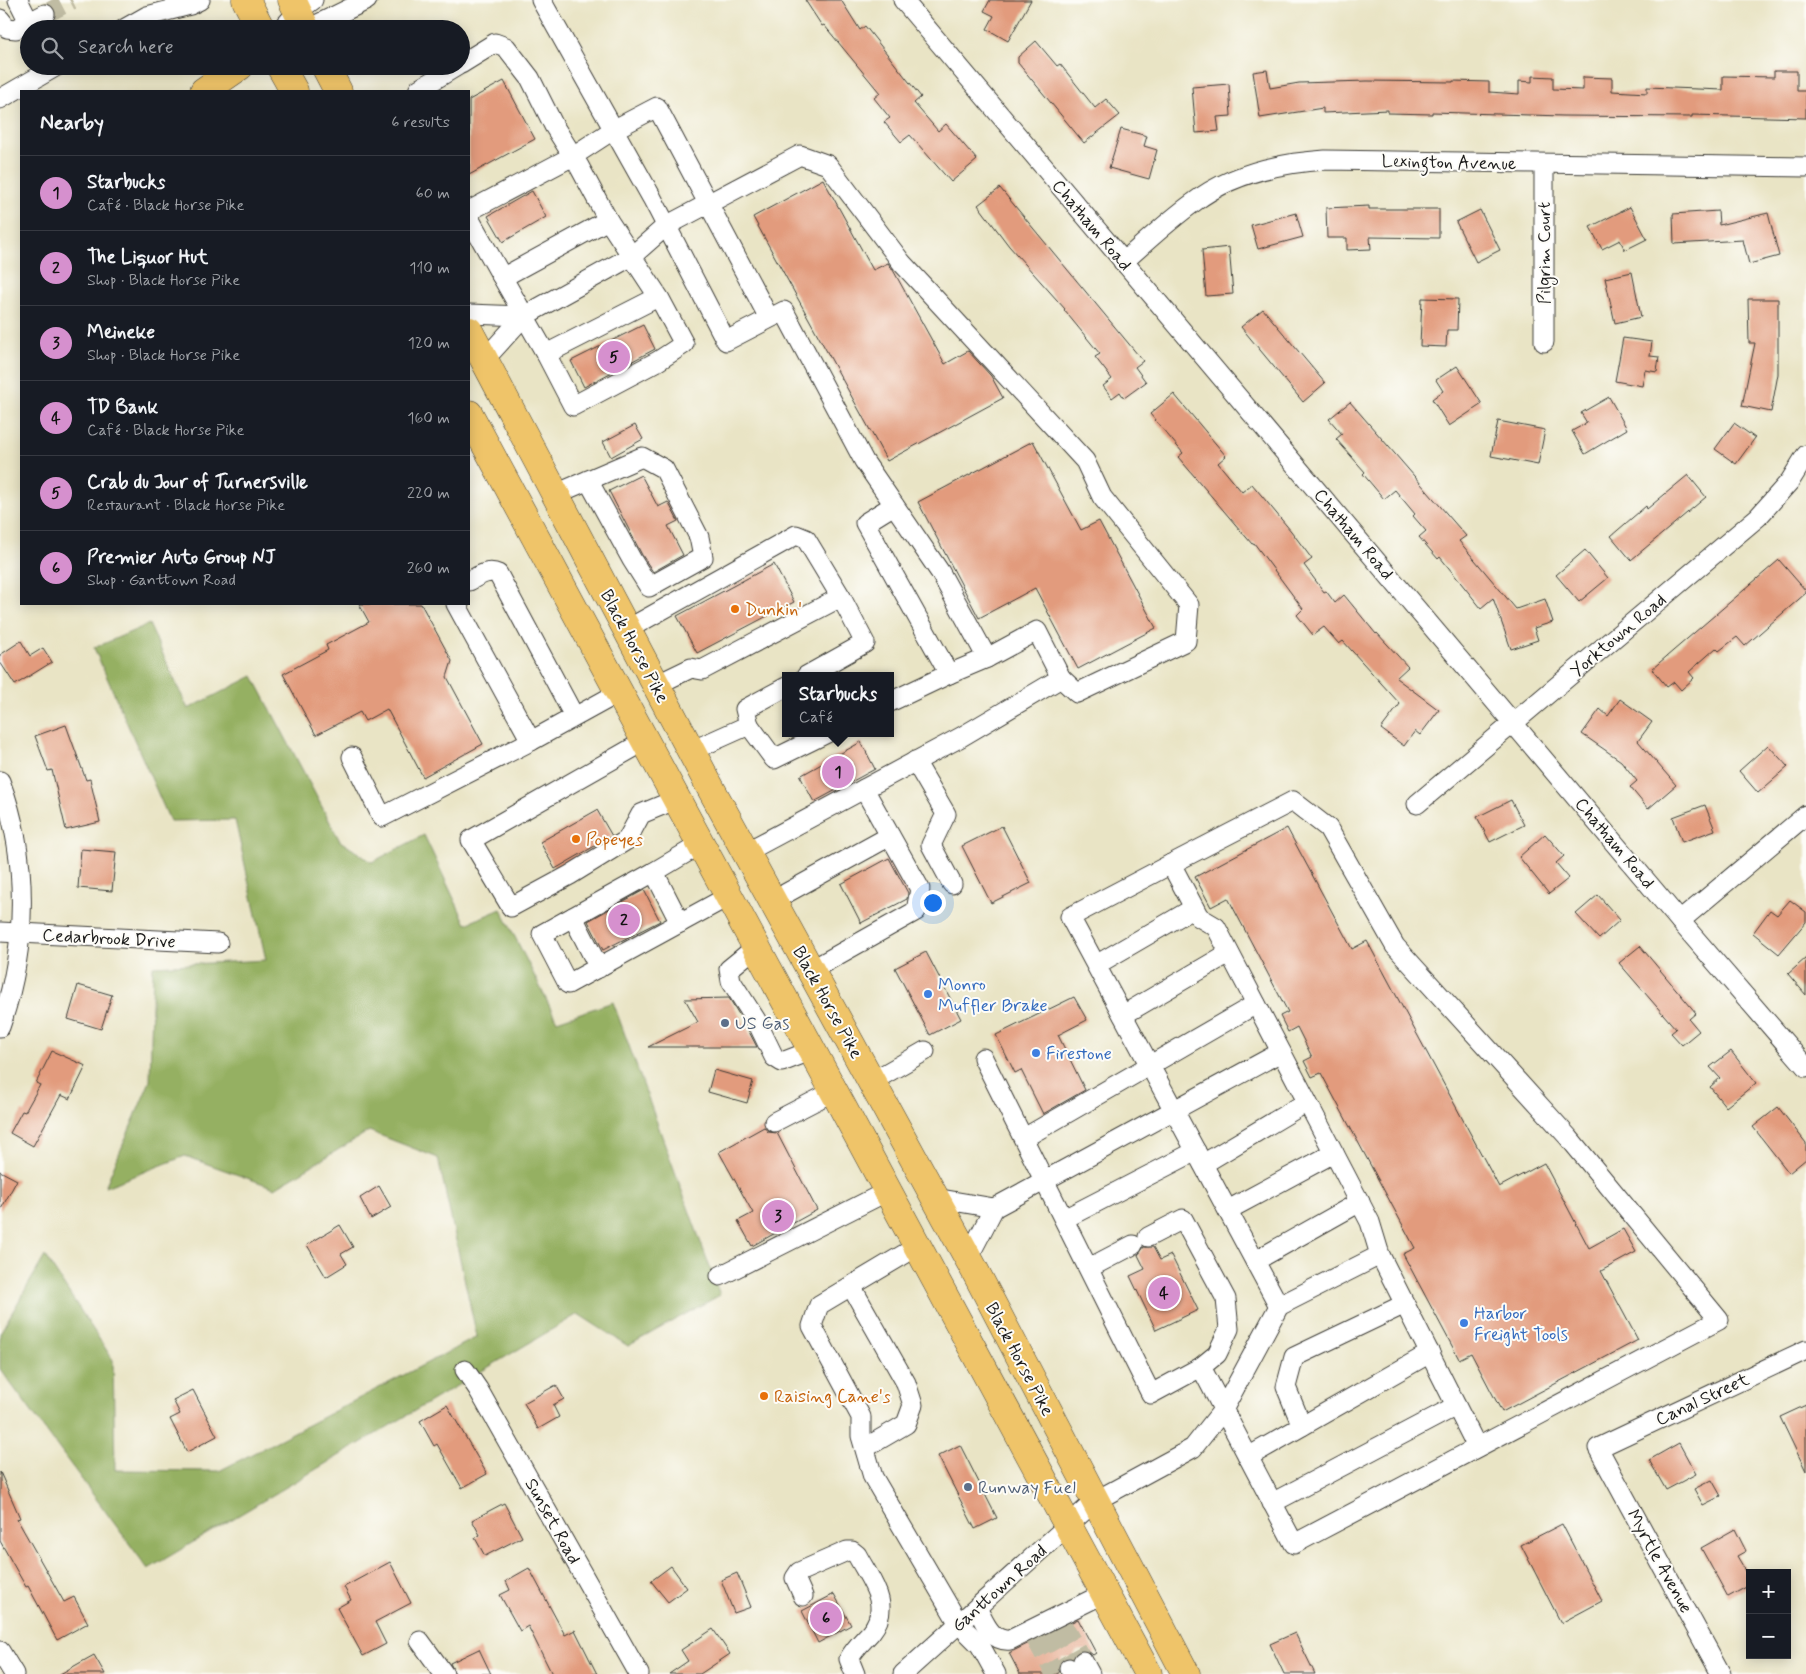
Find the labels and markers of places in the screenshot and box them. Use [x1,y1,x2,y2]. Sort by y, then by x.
pin: 5 [598,338,630,376]
place label: Dunkin' [745,598,802,622]
marker: Dunkin' [729,603,741,615]
pin: 1 [822,753,854,791]
place label: Popeyes [586,828,643,852]
marker: Popeyes [570,833,582,845]
pin: 2 [608,901,640,939]
place label: Monro Muffler Brake [938,973,1048,1018]
marker: Monro Muffler Brake [922,988,934,1000]
place label: US Gas [735,1012,789,1036]
marker: US Gas [719,1017,731,1029]
place label: Firestone [1046,1042,1112,1066]
marker: Firestone [1030,1047,1042,1059]
pin: 3 [762,1197,794,1235]
pin: 4 [1148,1274,1180,1312]
place label: Harbor Freight Tools [1474,1302,1568,1347]
marker: Harbor Freight Tools [1458,1317,1470,1329]
place label: Raising Cane's [774,1385,891,1409]
marker: Raising Cane's [758,1390,770,1402]
place label: Runway Fuel [978,1476,1076,1500]
marker: Runway Fuel [962,1481,974,1493]
pin: 6 [810,1599,842,1637]

